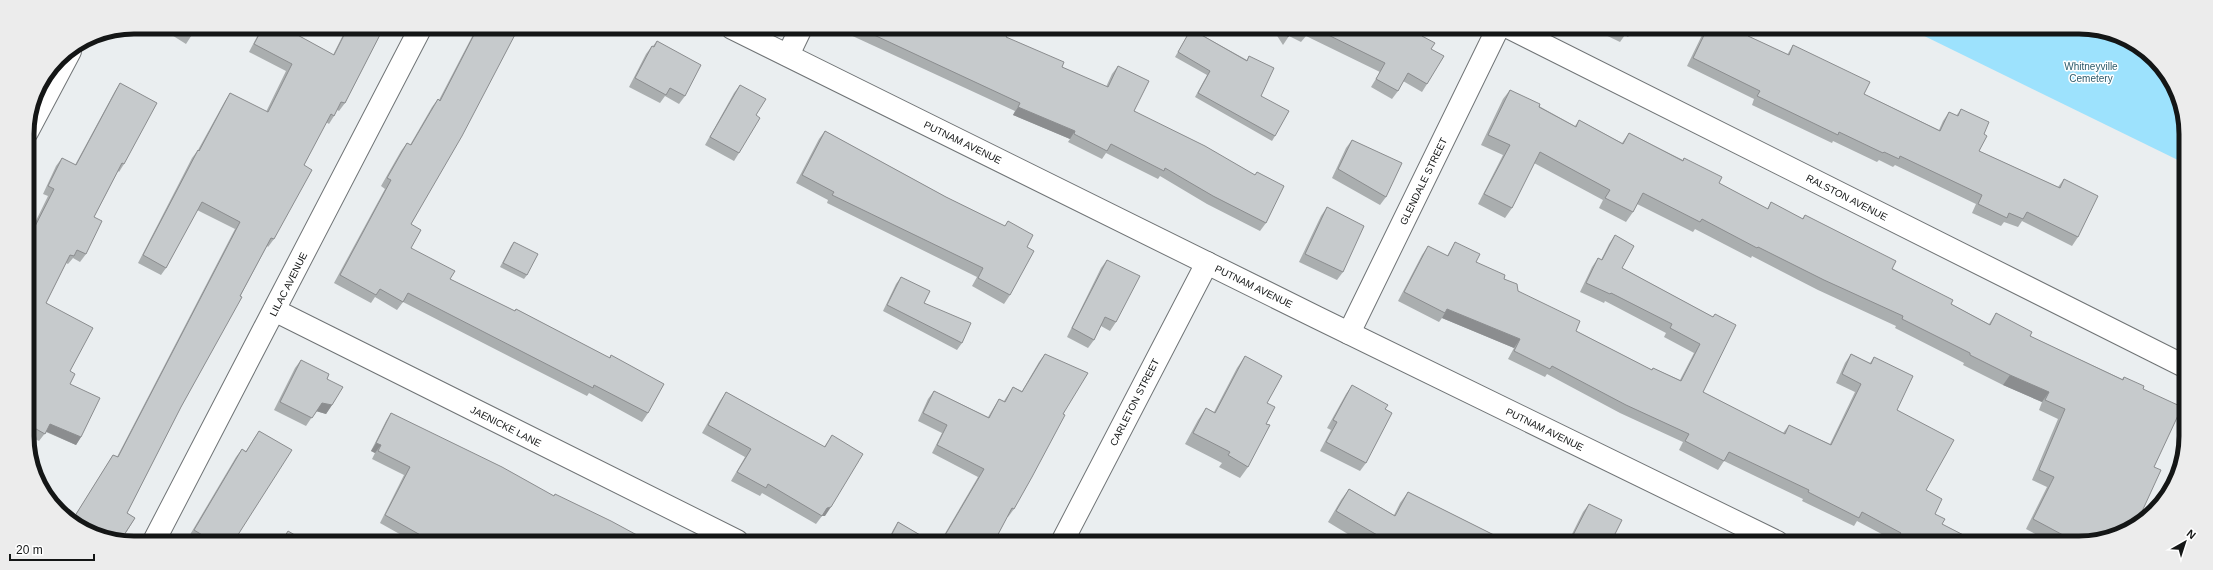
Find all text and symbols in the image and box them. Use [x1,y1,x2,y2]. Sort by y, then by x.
park label: Whitneyville Cemetery [2064,61,2118,84]
street label: PUTNAM AVENUE [922,119,1004,166]
street label: GLENDALE STREET [1398,136,1449,227]
street label: RALSTON AVENUE [1804,172,1890,223]
street label: LILAC AVENUE [268,250,309,318]
street label: PUTNAM AVENUE [1213,263,1295,310]
street label: CARLETON STREET [1108,357,1161,448]
street label: JAENICKE LANE [469,404,543,449]
street label: PUTNAM AVENUE [1504,406,1586,453]
north arrow [2165,522,2205,562]
text: N [2184,527,2198,541]
scale bar [10,536,94,562]
text: 20 m [16,543,43,557]

